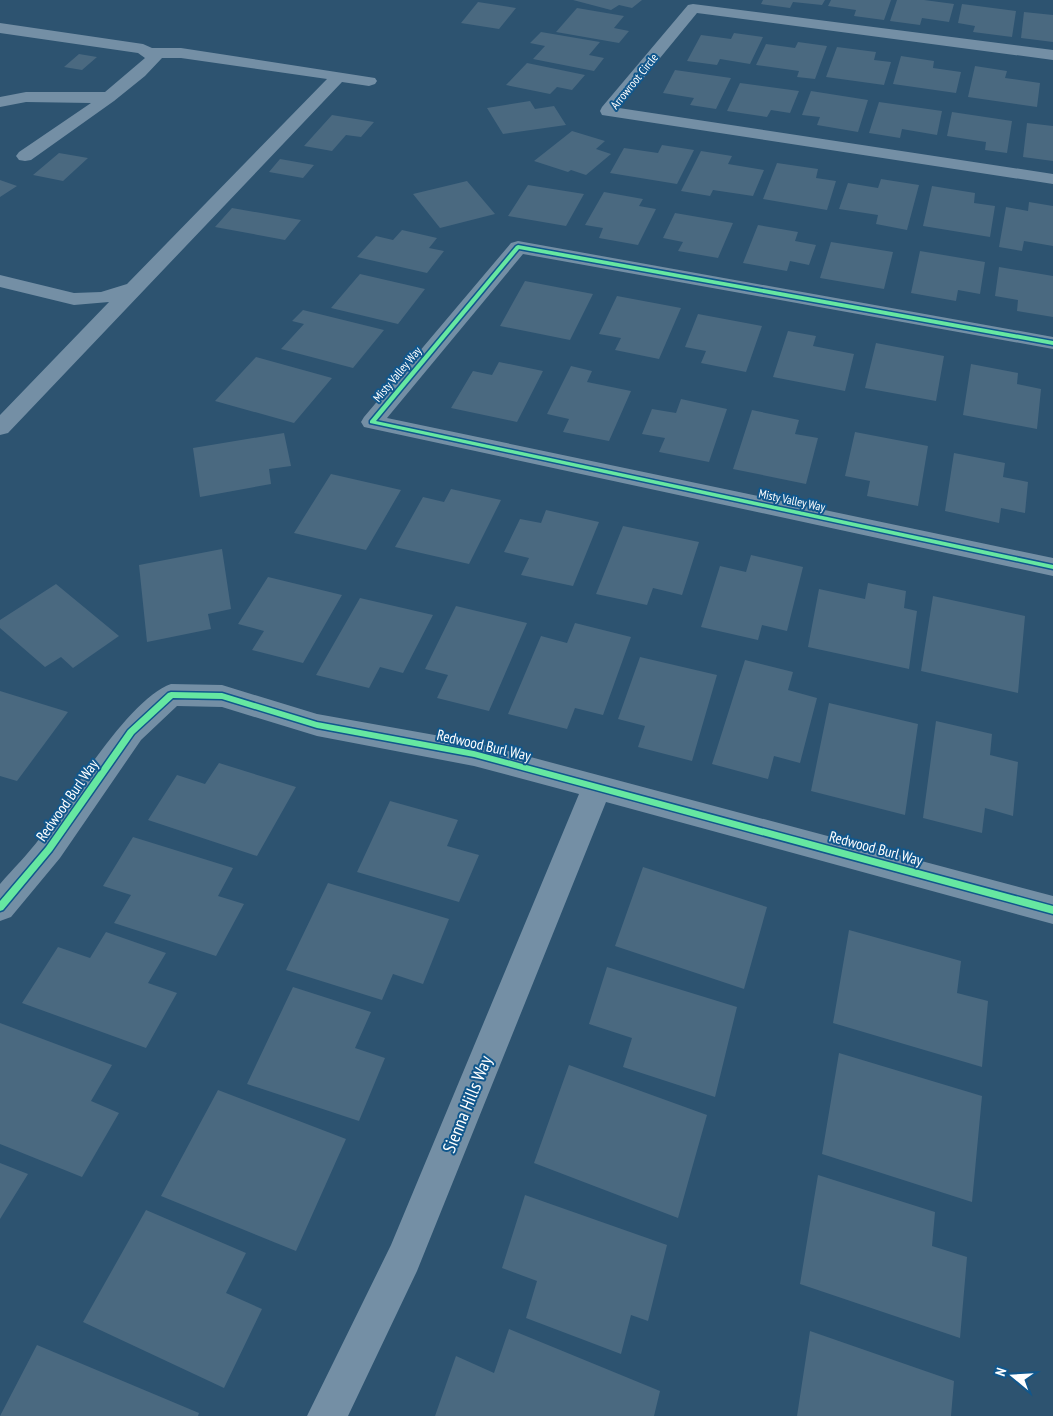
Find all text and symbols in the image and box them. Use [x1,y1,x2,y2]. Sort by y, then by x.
street label: Arrowroot Circle [607,50,661,112]
street label: Misty Valley Way [370,343,425,405]
street label: Misty Valley Way [757,486,827,514]
street label: Redwood Burl Way [435,725,533,765]
street label: Redwood Burl Way [32,755,103,845]
street label: Redwood Burl Way [827,826,925,870]
street label: Sienna Hills Way [437,1052,497,1156]
north arrow [988,1351,1038,1401]
text: N [991,1366,1010,1378]

